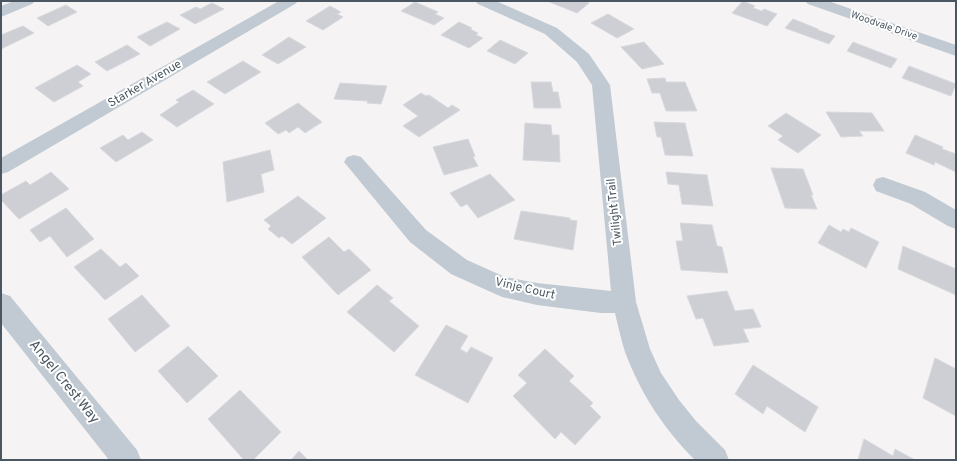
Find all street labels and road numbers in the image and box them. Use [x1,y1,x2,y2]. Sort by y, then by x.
street label: Woodvale Drive [849,9,919,43]
street label: Starker Avenue [105,57,185,111]
street label: Twilight Trail [604,178,626,246]
street label: Vinje Court [493,274,557,304]
street label: Angel Crest Way [25,337,103,427]

